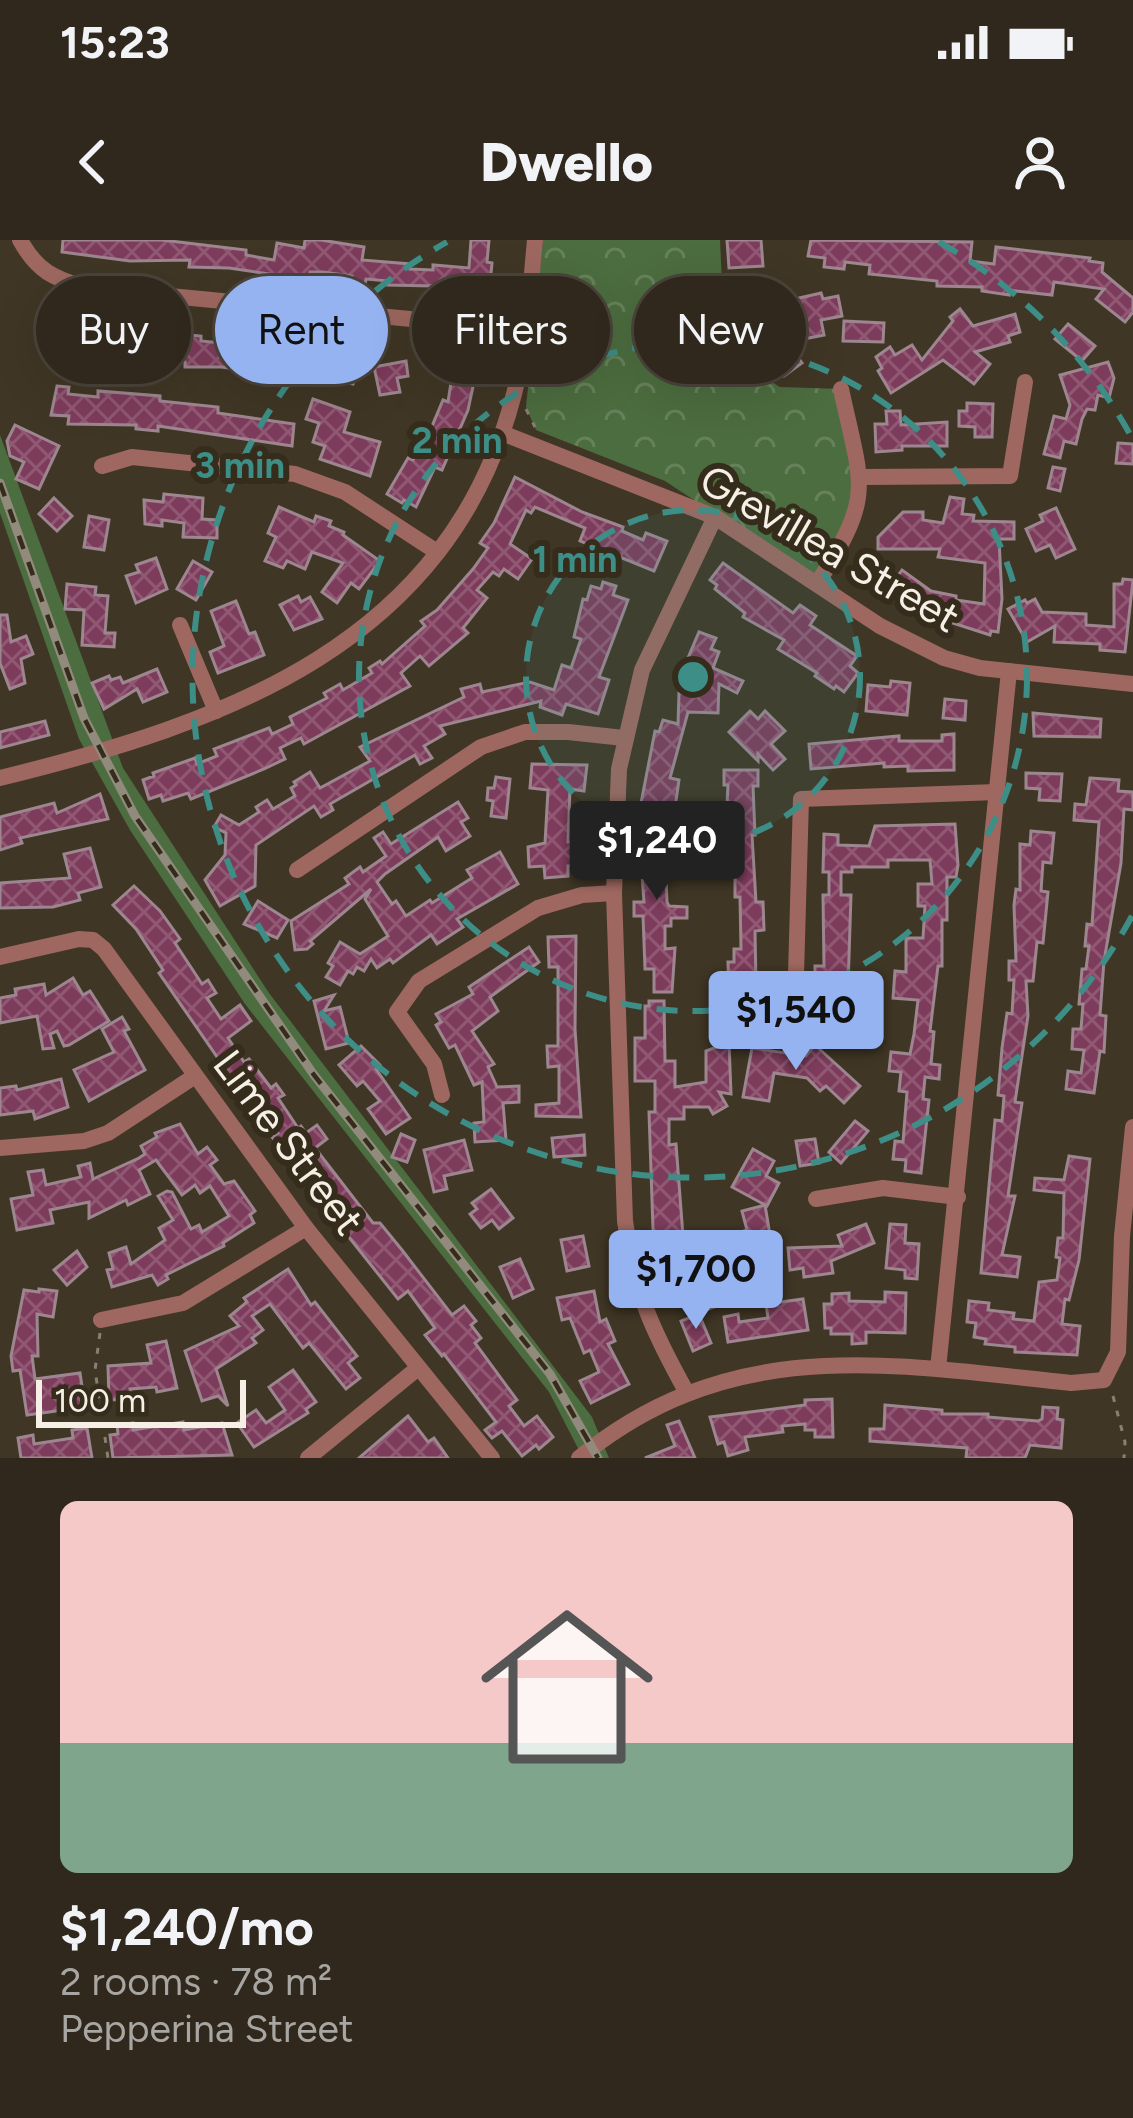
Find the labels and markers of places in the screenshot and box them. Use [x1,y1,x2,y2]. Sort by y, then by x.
centre of rings [672,656,714,698]
pin: $1,240 [559,801,755,903]
pin: $1,540 [698,971,894,1073]
pin: $1,700 [598,1230,794,1332]

